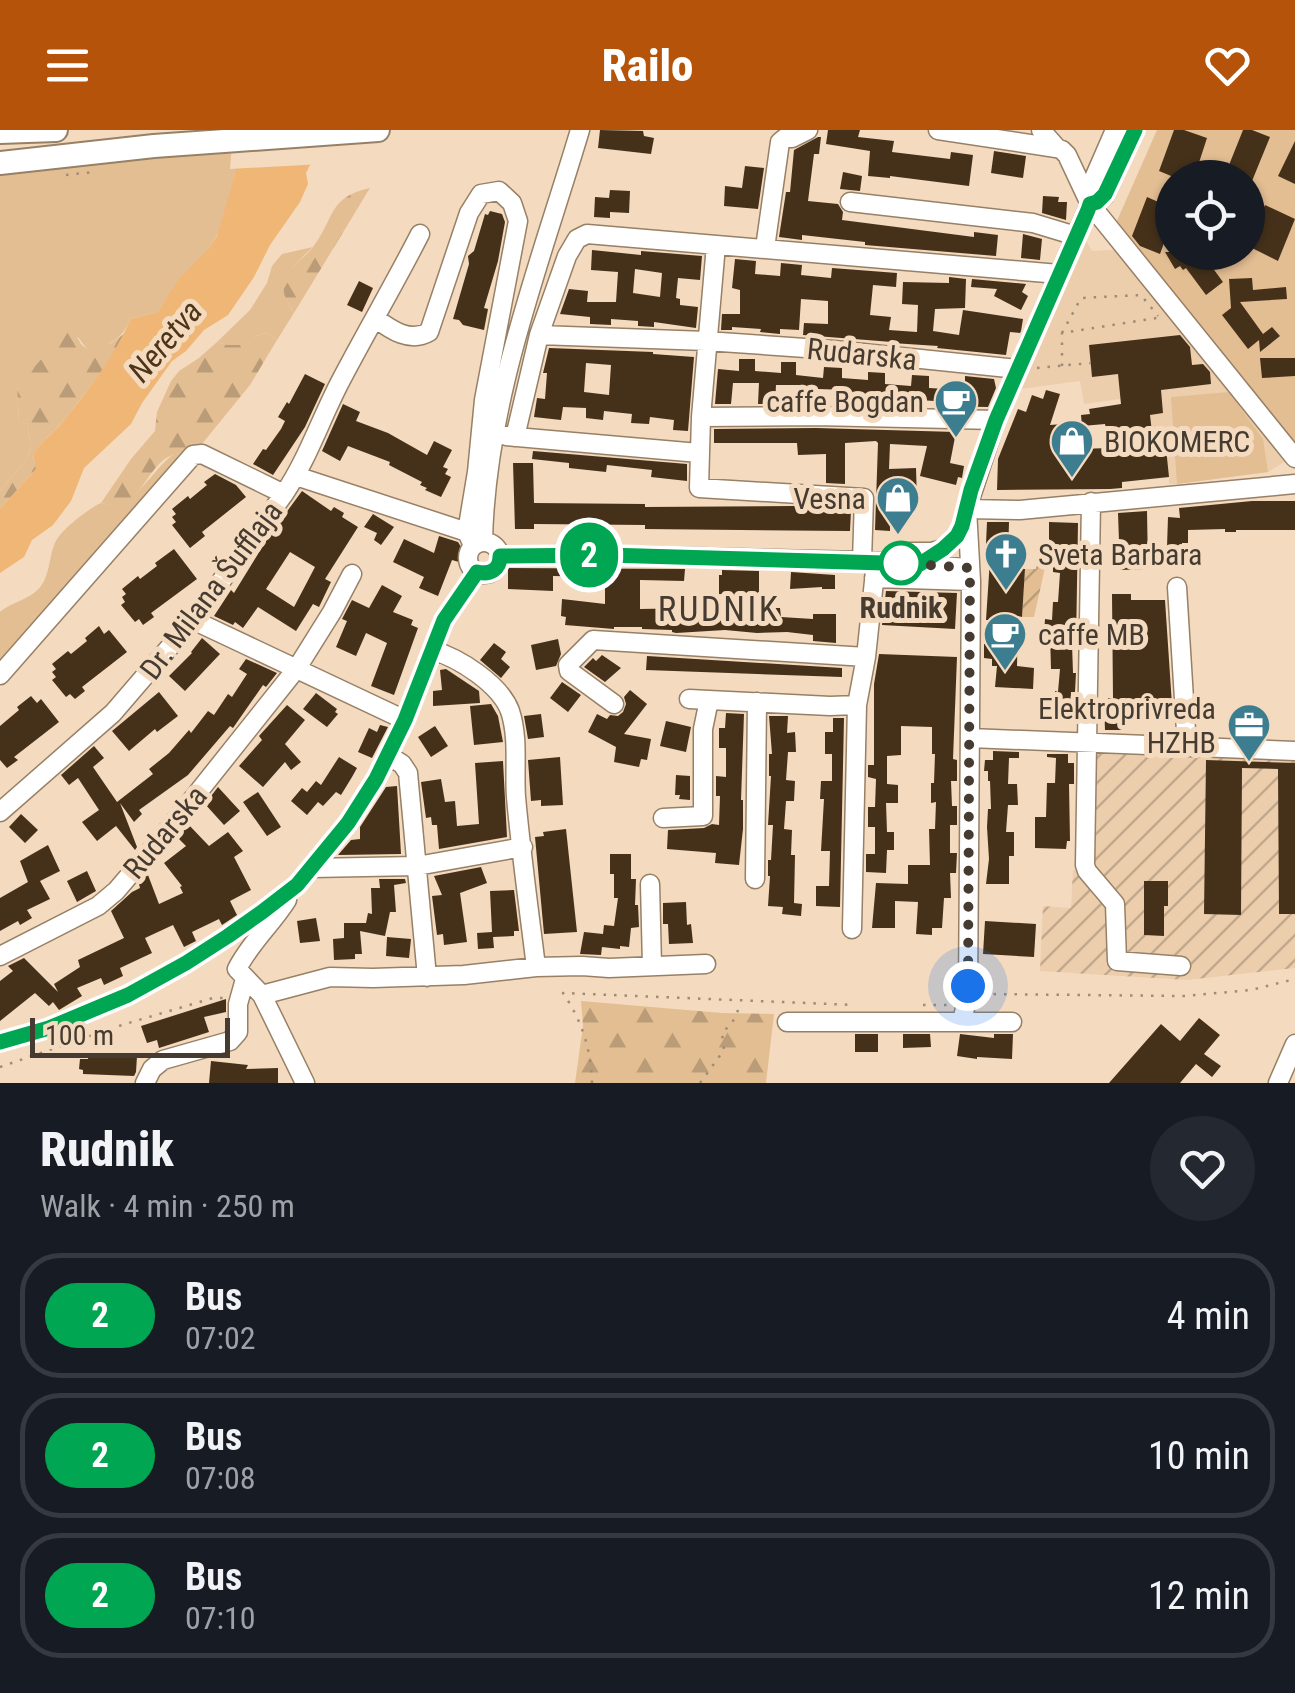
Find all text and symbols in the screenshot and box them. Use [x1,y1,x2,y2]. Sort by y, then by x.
icon: menu [40,38,95,93]
icon: heart [1200,38,1255,93]
text: Railo [602,39,693,92]
map controls [1155,160,1265,270]
button: locate [1155,160,1265,270]
water label: Neretva [120,293,210,389]
street label: Rudarska [805,331,919,377]
cafe icon: caffe Bogdan [933,378,979,439]
place label: caffe Bogdan [766,384,924,419]
shop icon: BIOKOMERC [1049,418,1095,479]
place label: BIOKOMERC [1104,424,1250,459]
shop icon: Vesna [875,475,921,536]
place label: Vesna [793,481,866,516]
street label: Dr. Milana Šufflaja [133,494,289,686]
line badge: 2 [556,522,622,588]
church icon: Sveta Barbara [983,531,1029,592]
text: 2 [580,535,598,576]
place label: Sveta Barbara [1038,537,1202,572]
marker: Rudnik [880,542,922,584]
district label: RUDNIK [658,589,780,630]
place label: Rudnik [860,590,943,625]
cafe icon: caffe MB [982,611,1028,672]
place label: caffe MB [1038,617,1145,652]
place label: Elektroprivreda HZHB [1038,691,1216,760]
office icon: Elektroprivreda HZHB [1226,702,1272,763]
street label: Rudarska [116,778,214,886]
your location [943,961,993,1011]
scale bar [30,1013,230,1058]
text: 100 m [45,1019,114,1052]
button: heart [1150,1116,1255,1221]
text: Rudnik [40,1121,174,1178]
text: Walk · 4 min · 250 m [40,1187,295,1225]
text: Bus [185,1275,242,1319]
text: 4 min [1167,1294,1250,1338]
text: 2 [91,1295,109,1336]
text: 07:02 [185,1319,256,1357]
text: Bus [185,1415,242,1459]
text: 10 min [1148,1434,1250,1478]
text: 2 [91,1435,109,1476]
text: 07:08 [185,1459,256,1497]
text: Bus [185,1555,242,1599]
text: 12 min [1148,1574,1250,1618]
text: 2 [91,1575,109,1616]
text: 07:10 [185,1599,256,1637]

